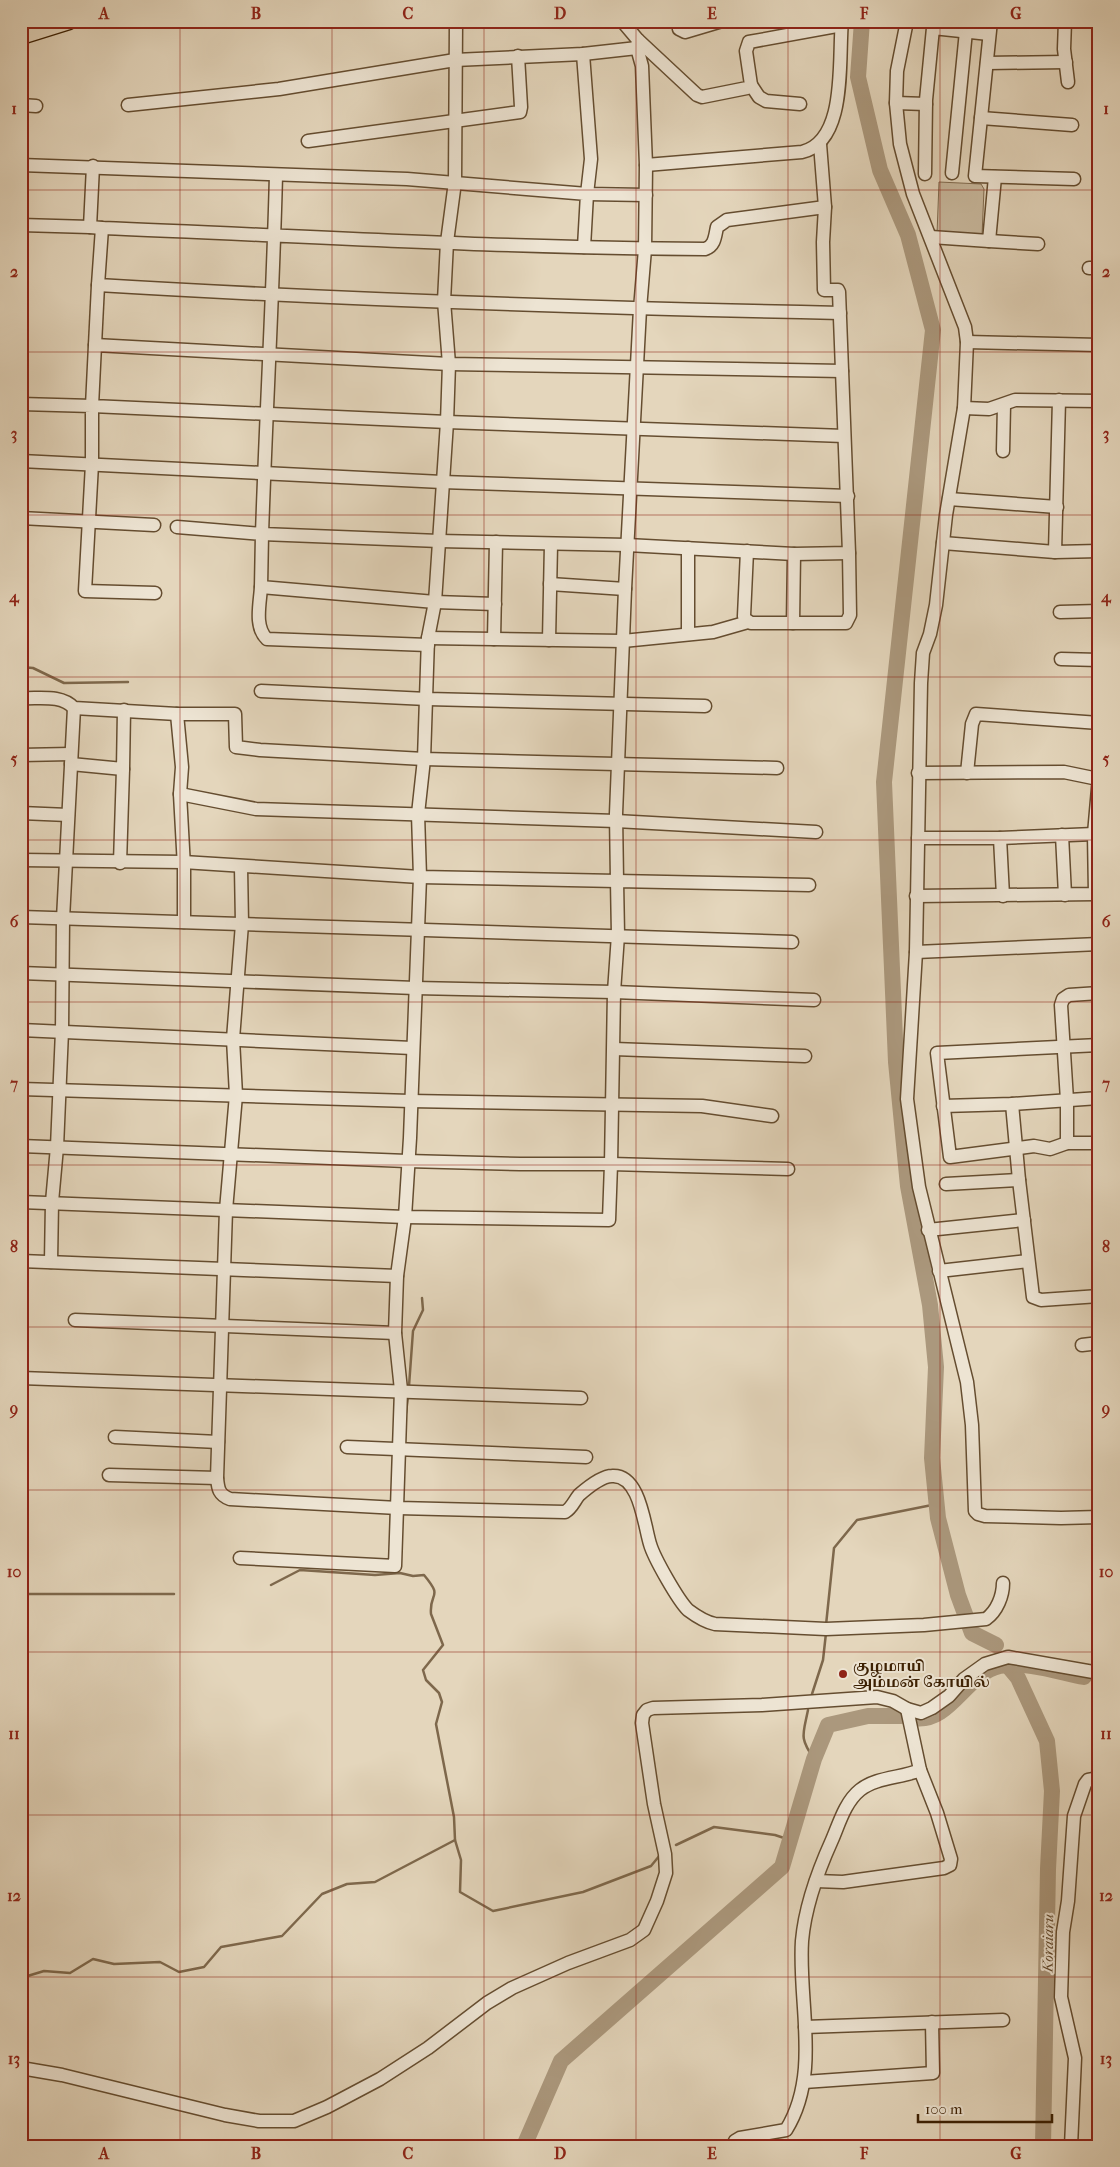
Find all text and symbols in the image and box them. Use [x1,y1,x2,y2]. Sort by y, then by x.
text: A [98,4,110,23]
text: B [251,4,261,23]
text: C [403,4,414,23]
text: D [554,4,566,23]
text: E [707,4,717,23]
text: F [859,4,869,23]
text: G [1010,4,1022,23]
text: 1 [11,99,17,118]
text: 1 [1103,99,1109,118]
text: 2 [10,262,18,281]
text: 2 [1102,262,1110,281]
text: 3 [11,424,17,444]
text: 3 [1103,424,1109,444]
text: 4 [8,587,20,607]
text: 4 [1100,587,1112,607]
text: 5 [11,749,18,768]
text: 5 [1103,749,1110,768]
text: 6 [10,912,19,931]
text: 6 [1102,912,1111,931]
text: 7 [9,1074,18,1093]
text: 7 [1101,1074,1110,1093]
text: 8 [10,1237,18,1256]
text: 8 [1102,1237,1110,1256]
text: 9 [9,1399,18,1419]
text: 9 [1101,1399,1110,1419]
text: 10 [7,1562,21,1581]
text: 10 [1099,1562,1113,1581]
place label: குழமாயி அம்மன் கோயில் [853,1658,990,1691]
marker: குழமாயி அம்மன் கோயில் [837,1668,849,1680]
text: 11 [8,1724,20,1743]
text: 11 [1100,1724,1112,1743]
text: 12 [7,1886,21,1905]
text: 12 [1099,1886,1113,1905]
water label: Koraiaru [1038,1914,1058,1973]
text: 13 [8,2049,20,2069]
text: 13 [1100,2049,1112,2069]
scale bar [918,2092,1051,2124]
text: 100 m [925,2100,963,2118]
text: A [98,2144,110,2163]
text: B [251,2144,261,2163]
text: C [403,2144,414,2163]
text: D [554,2144,566,2163]
text: E [707,2144,717,2163]
text: F [859,2144,869,2163]
text: G [1010,2144,1022,2163]

